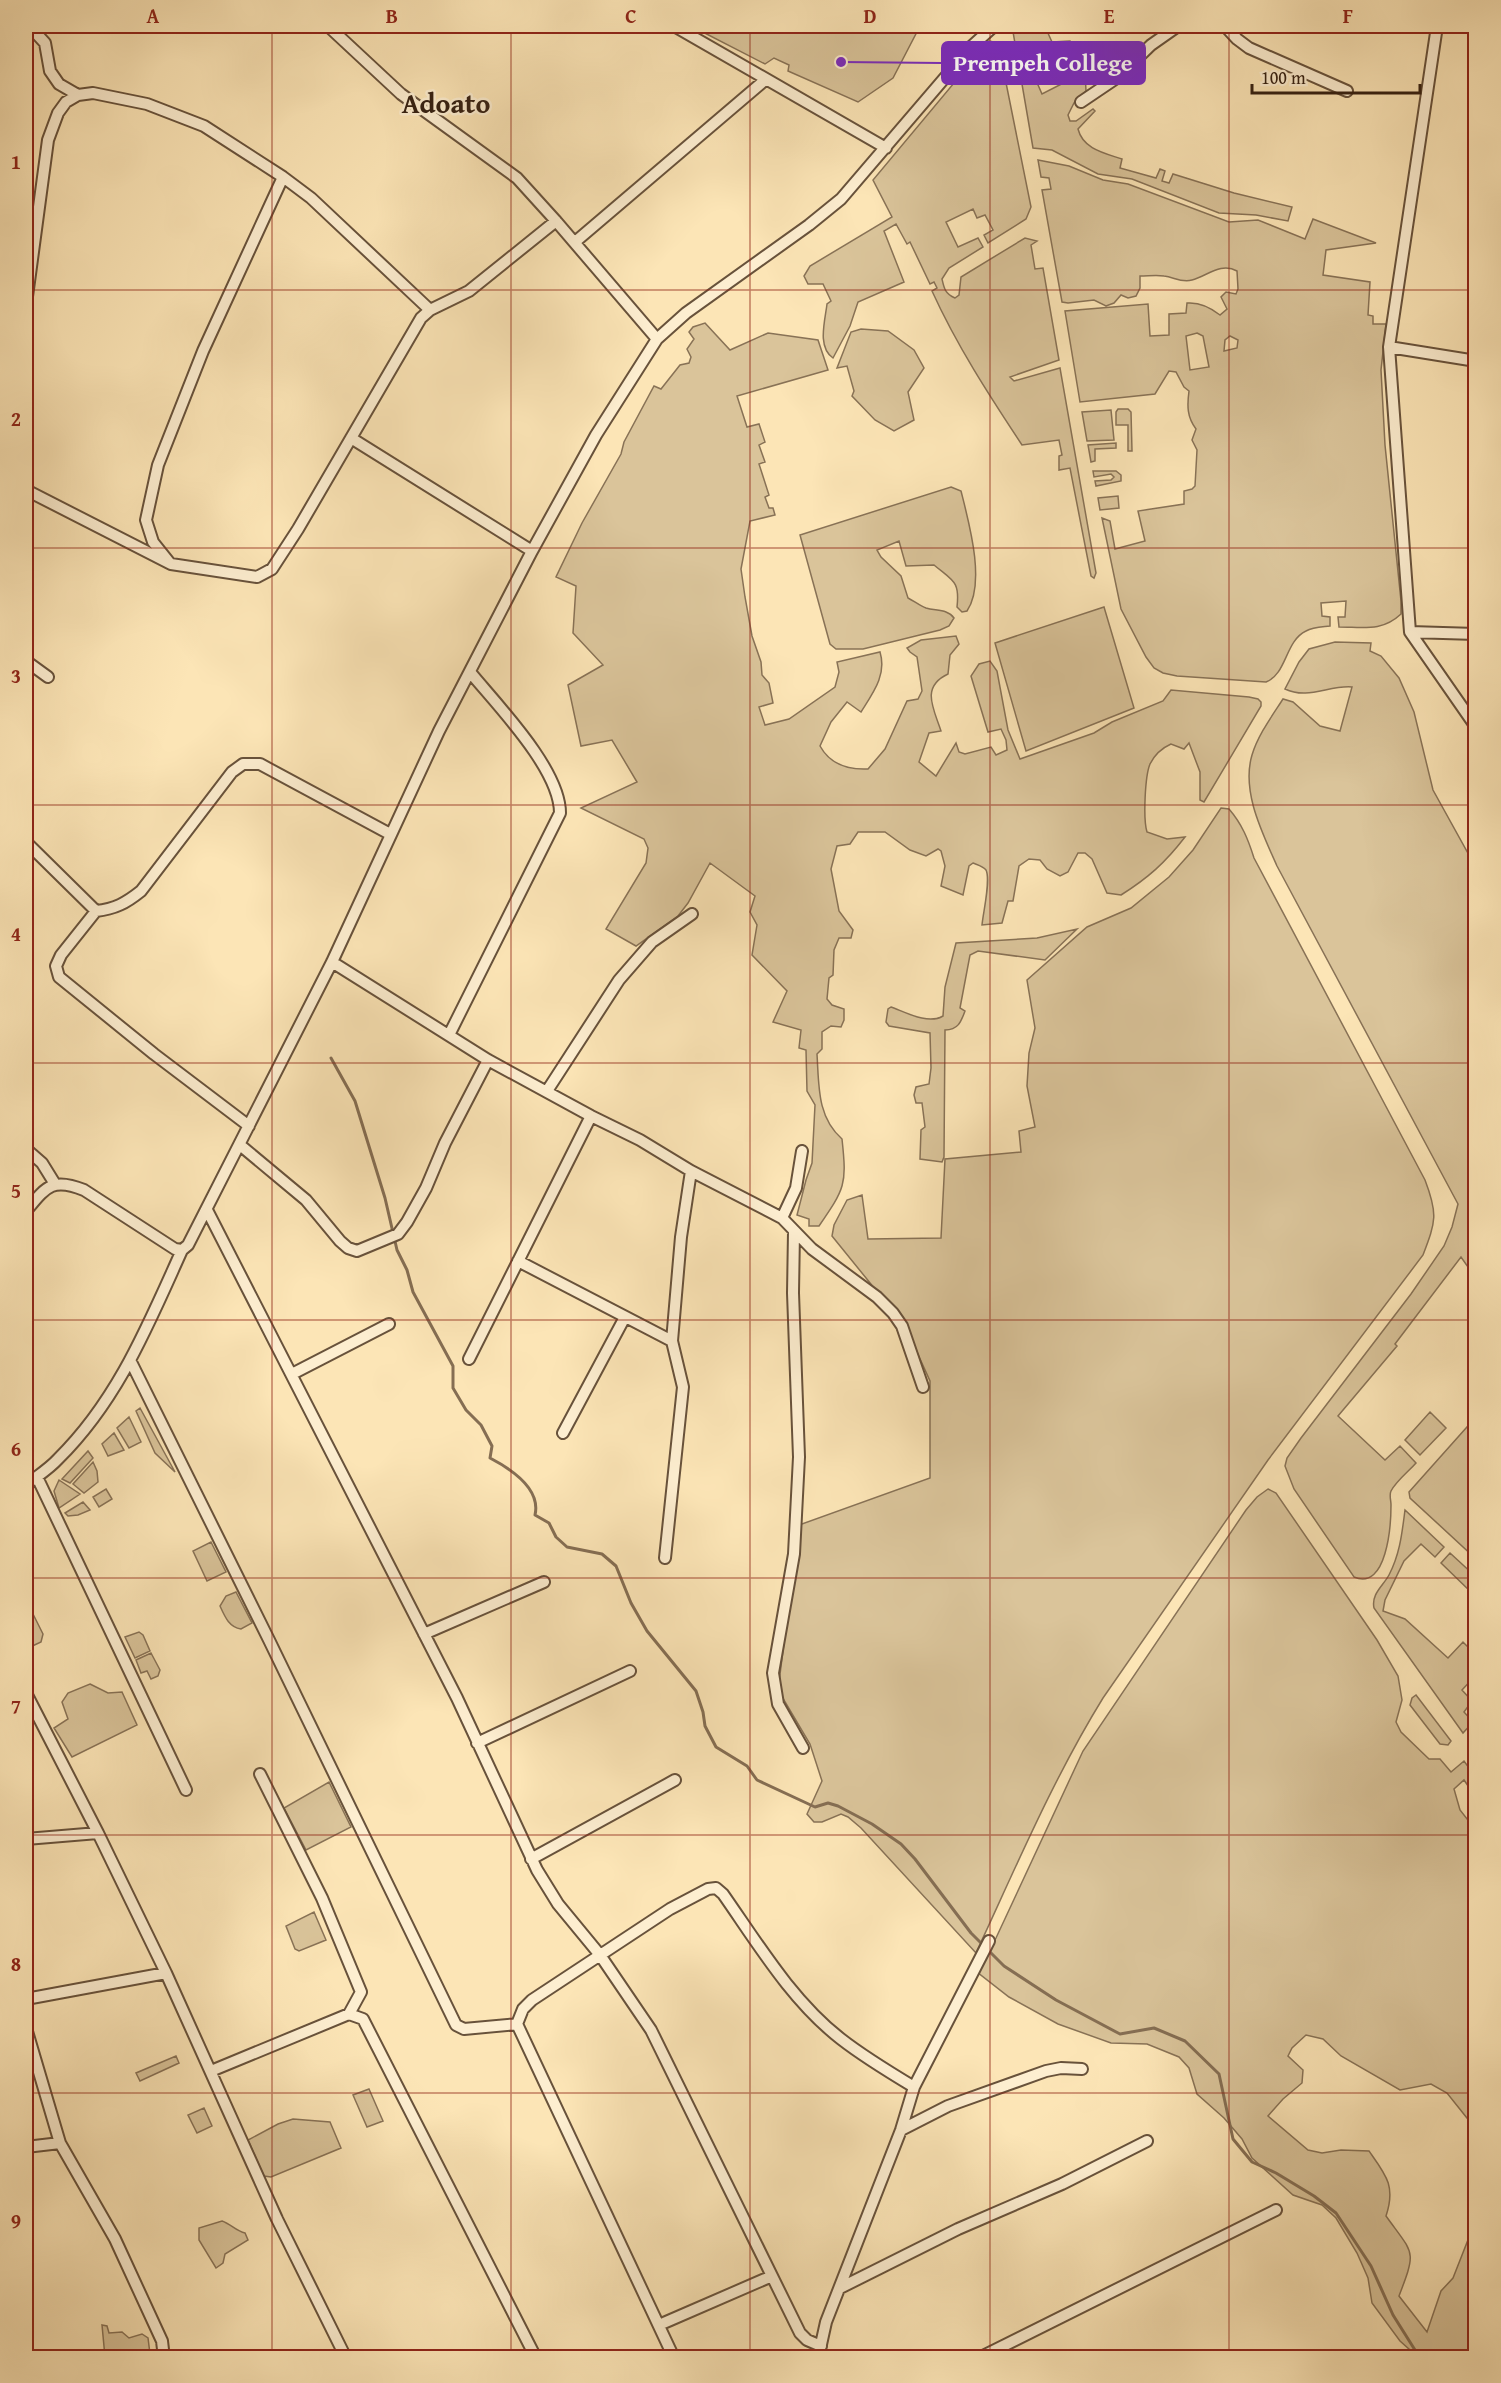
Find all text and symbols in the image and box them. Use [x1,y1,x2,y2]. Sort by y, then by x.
text: A [147,1,160,30]
text: B [386,1,398,30]
text: C [625,1,637,30]
text: D [863,1,877,30]
text: E [1104,1,1115,30]
text: F [1343,1,1353,30]
callout: Prempeh College [942,42,1145,84]
text: Prempeh College [953,45,1133,80]
scale bar [1252,57,1420,95]
text: 100 m [1261,64,1306,91]
district label: Adoato [402,82,490,123]
text: 1 [11,147,21,176]
text: 2 [11,404,21,433]
text: 3 [11,661,21,690]
text: 4 [11,919,21,948]
text: 5 [11,1176,21,1205]
text: 6 [11,1434,21,1463]
text: 7 [11,1691,21,1720]
text: 8 [11,1949,21,1978]
text: 9 [11,2206,21,2235]

